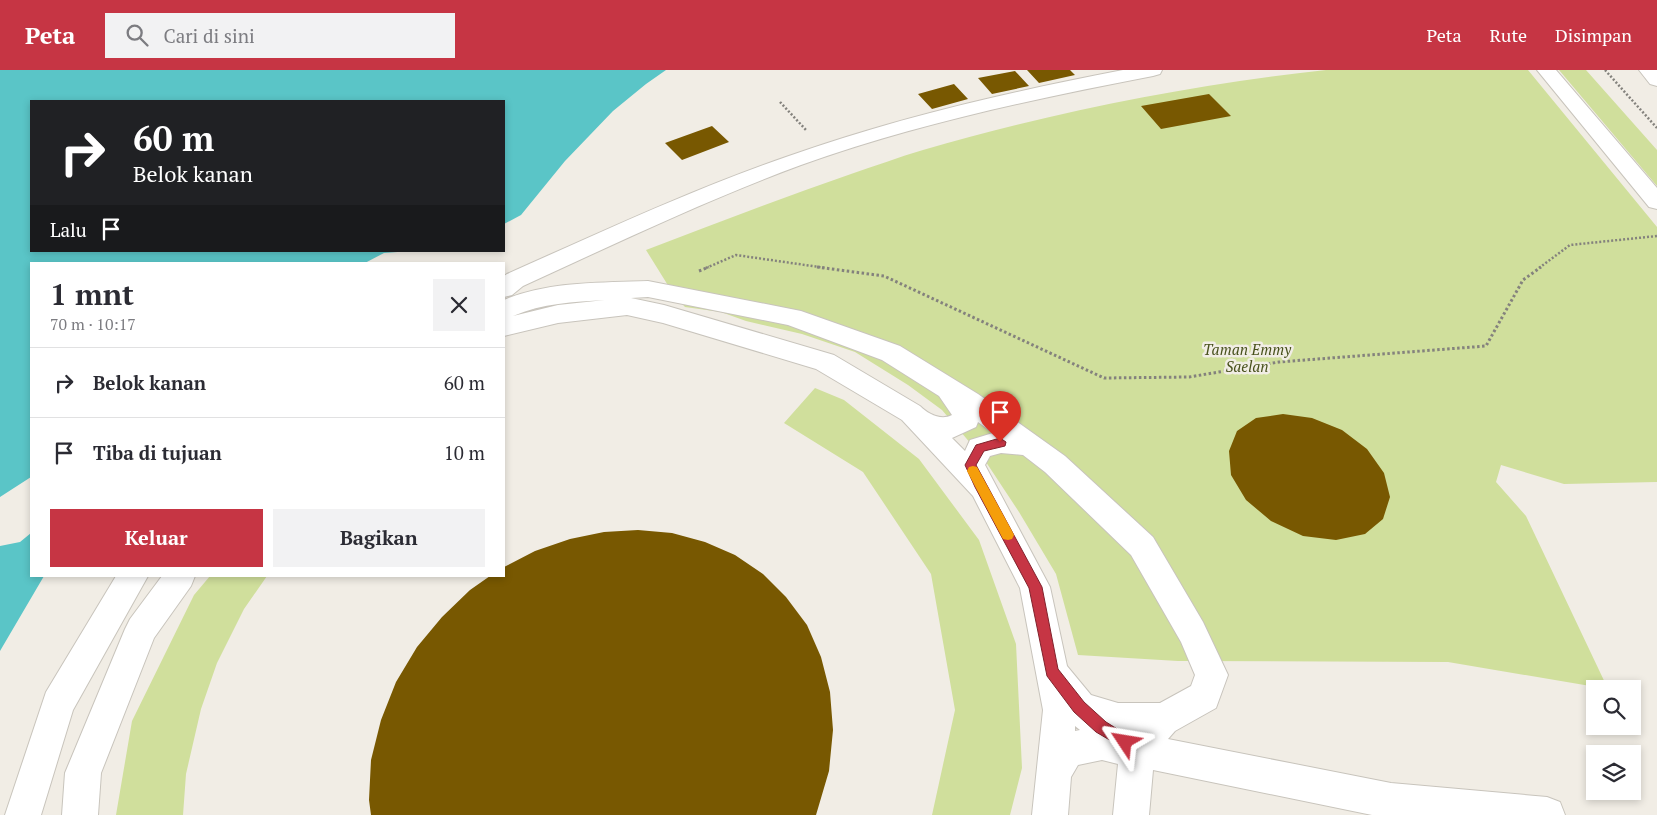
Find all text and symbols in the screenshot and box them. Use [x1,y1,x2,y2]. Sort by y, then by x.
search box [105,13,455,58]
text: Peta [25,19,75,51]
icon: search [123,21,151,49]
text: Cari di sini [163,23,255,48]
text: Peta [1427,23,1462,47]
text: Rute [1490,23,1527,47]
text: Disimpan [1555,23,1632,47]
text: 60 m [133,115,214,161]
icon: right [50,120,115,185]
text: Belok kanan [133,159,253,188]
icon: arrive [97,215,125,243]
text: Lalu [50,217,87,242]
text: 1 mnt [50,274,134,314]
button: close [433,279,485,331]
text: 70 m · 10:17 [50,313,136,335]
park label: Taman Emmy Saelan [1203,339,1292,376]
icon: right [50,369,78,397]
text: Belok kanan [93,370,206,395]
text: 60 m [444,370,485,395]
pin [979,391,1021,442]
icon: arrive [986,398,1014,426]
icon: arrive [50,439,78,467]
text: Tiba di tujuan [93,440,222,465]
text: 10 m [444,440,485,465]
button: Keluar [50,509,263,567]
button: Bagikan [273,509,485,567]
map controls [1586,680,1641,800]
button: search [1586,680,1641,735]
position arrow [1098,715,1150,767]
button: layers [1586,745,1641,800]

